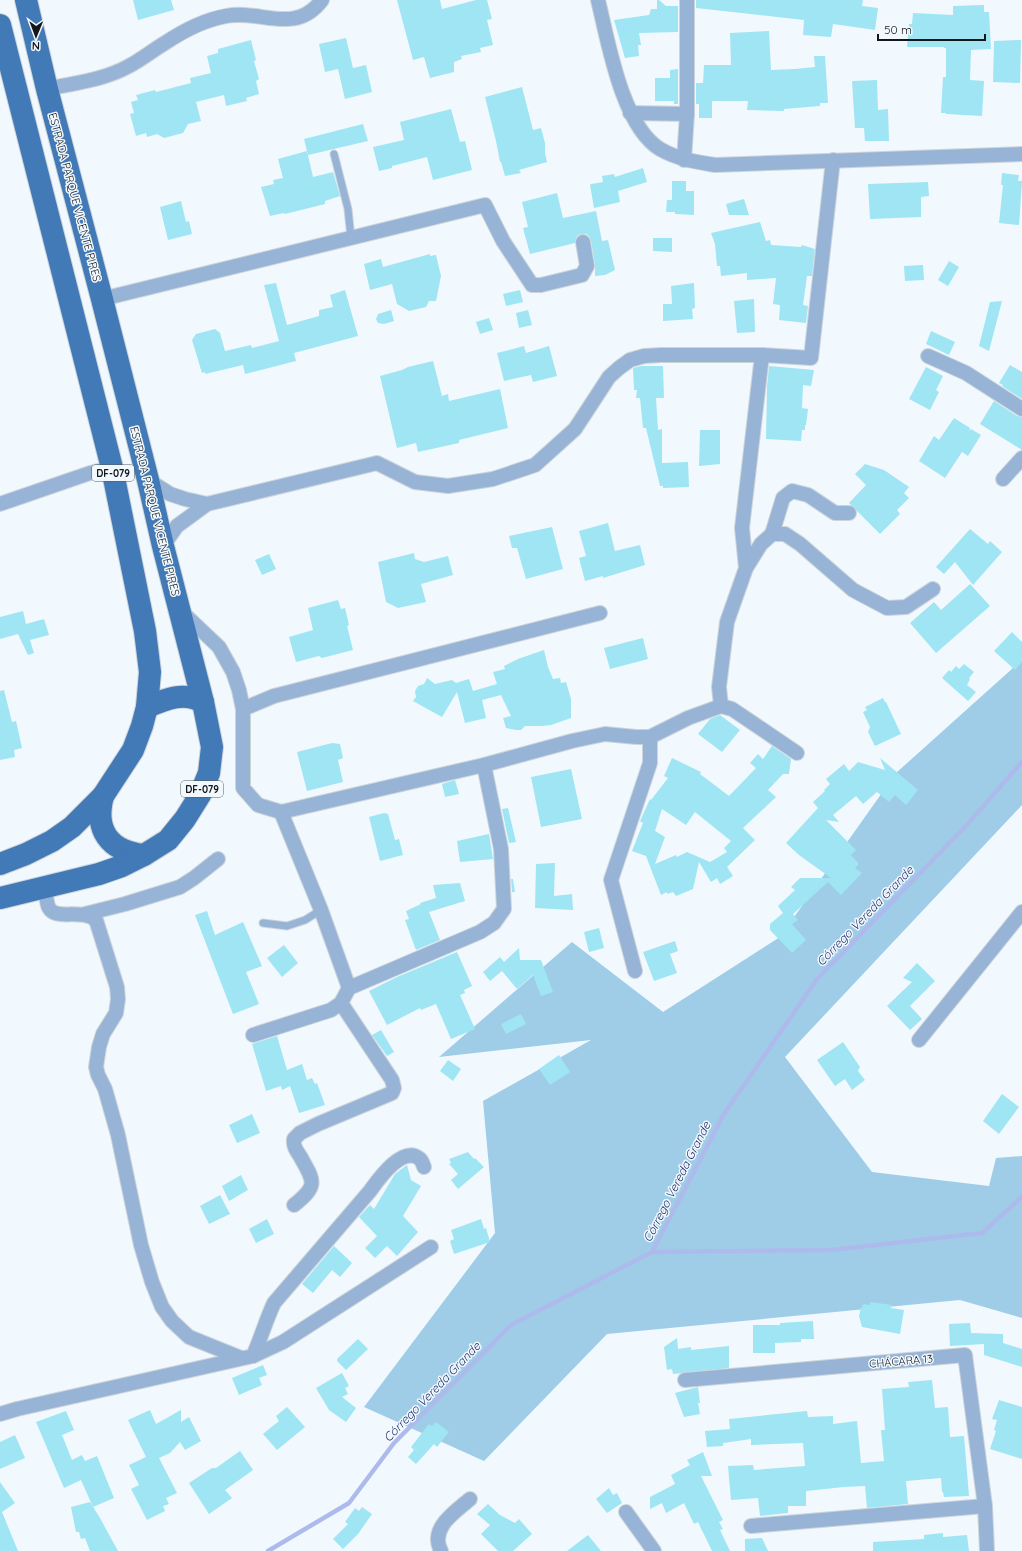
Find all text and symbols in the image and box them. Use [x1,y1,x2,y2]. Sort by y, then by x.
north arrow [16,16,56,56]
scale bar [878,16,985,42]
text: 50 m [884,22,912,37]
text: N [32,39,40,53]
street label: ESTRADA PARQUE VICENTE PIRES [46,111,104,283]
street label: ESTRADA PARQUE VICENTE PIRES [127,425,183,597]
road number: DF-079 [92,465,134,481]
road number: DF-079 [181,781,223,797]
water label: Córrego Vereda Grande [813,862,917,969]
water label: Córrego Vereda Grande [640,1118,714,1244]
water label: Córrego Vereda Grande [380,1338,484,1445]
street label: CHÁCARA 13 [869,1351,934,1371]

